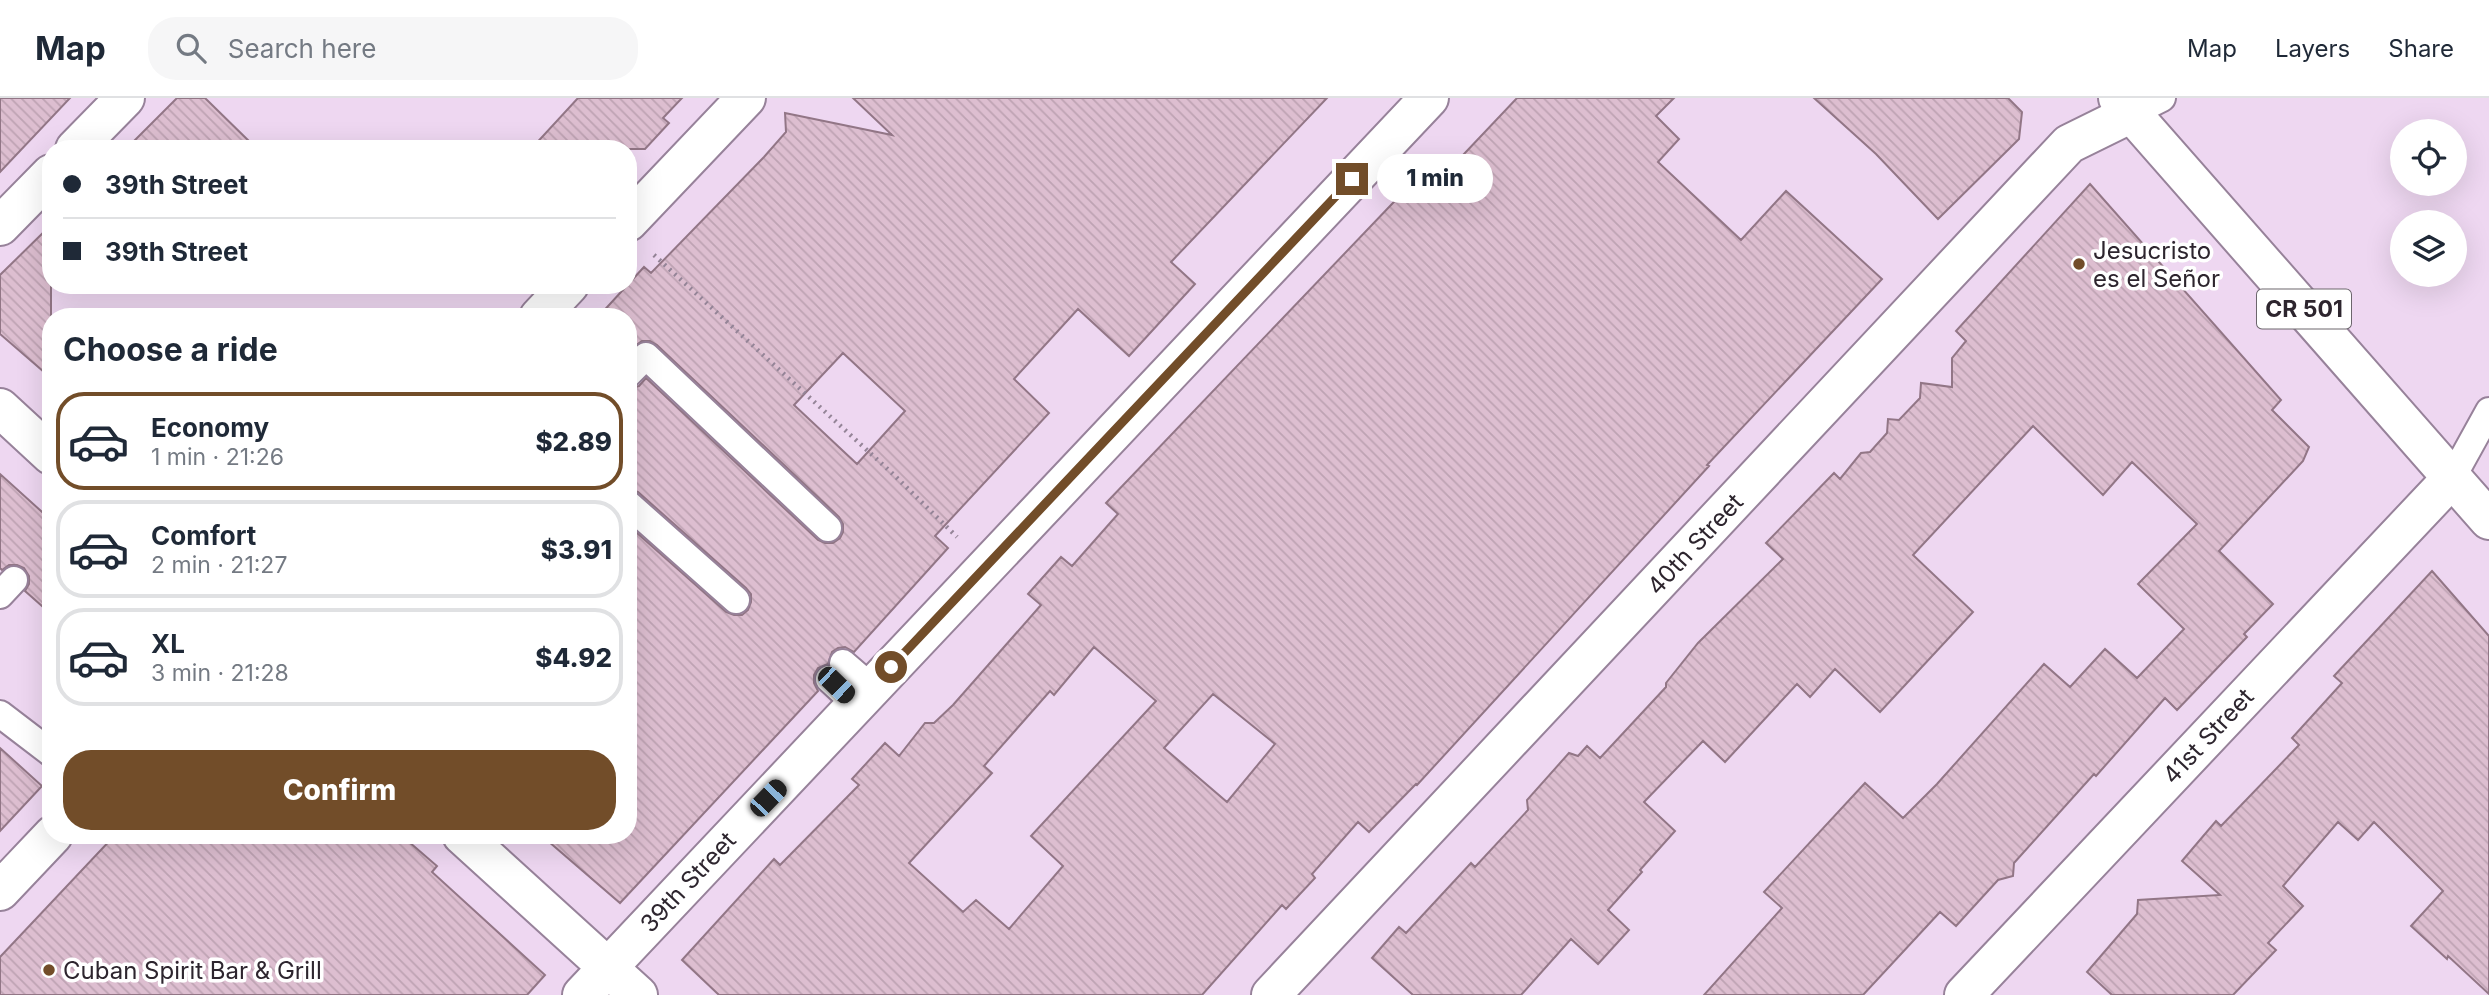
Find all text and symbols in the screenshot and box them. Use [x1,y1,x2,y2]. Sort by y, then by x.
search box [148,17,638,80]
text: Map [35,28,106,68]
icon: search [172,29,210,67]
text: Search here [228,33,376,64]
text: Map [2187,34,2237,63]
text: Layers [2275,34,2350,63]
text: Share [2388,34,2454,63]
map controls [2390,119,2467,287]
button: locate [2390,119,2467,196]
callout: 1 min [1376,154,1492,204]
route end [1336,163,1368,195]
text: 1 min [1406,164,1464,192]
text: 39th Street [105,169,248,200]
button: layers [2390,210,2467,287]
text: 39th Street [105,236,248,267]
place label: Jesucristo es el Señor [2093,236,2220,293]
marker: Jesucristo es el Señor [2071,256,2087,272]
road number: CR 501 [2257,290,2351,328]
text: Choose a ride [63,330,278,369]
icon: car [67,410,130,473]
text: Economy [151,412,269,443]
text: $2.89 [535,426,612,457]
text: 1 min · 21:26 [151,443,284,471]
street label: 40th Street [1641,487,1749,601]
icon: car [67,518,130,581]
text: Comfort [151,520,256,551]
text: $3.91 [541,534,612,565]
text: 2 min · 21:27 [151,551,287,579]
icon: car [67,626,130,689]
text: XL [151,628,185,659]
text: $4.92 [535,642,612,673]
route start [875,651,907,683]
text: 3 min · 21:28 [151,659,289,687]
car [814,663,859,707]
street label: 41st Street [2157,682,2260,790]
button: Confirm [63,750,616,830]
car [746,776,791,820]
street label: 39th Street [634,826,742,938]
place label: Cuban Spirit Bar & Grill [63,956,322,985]
marker: Cuban Spirit Bar & Grill [41,962,57,978]

